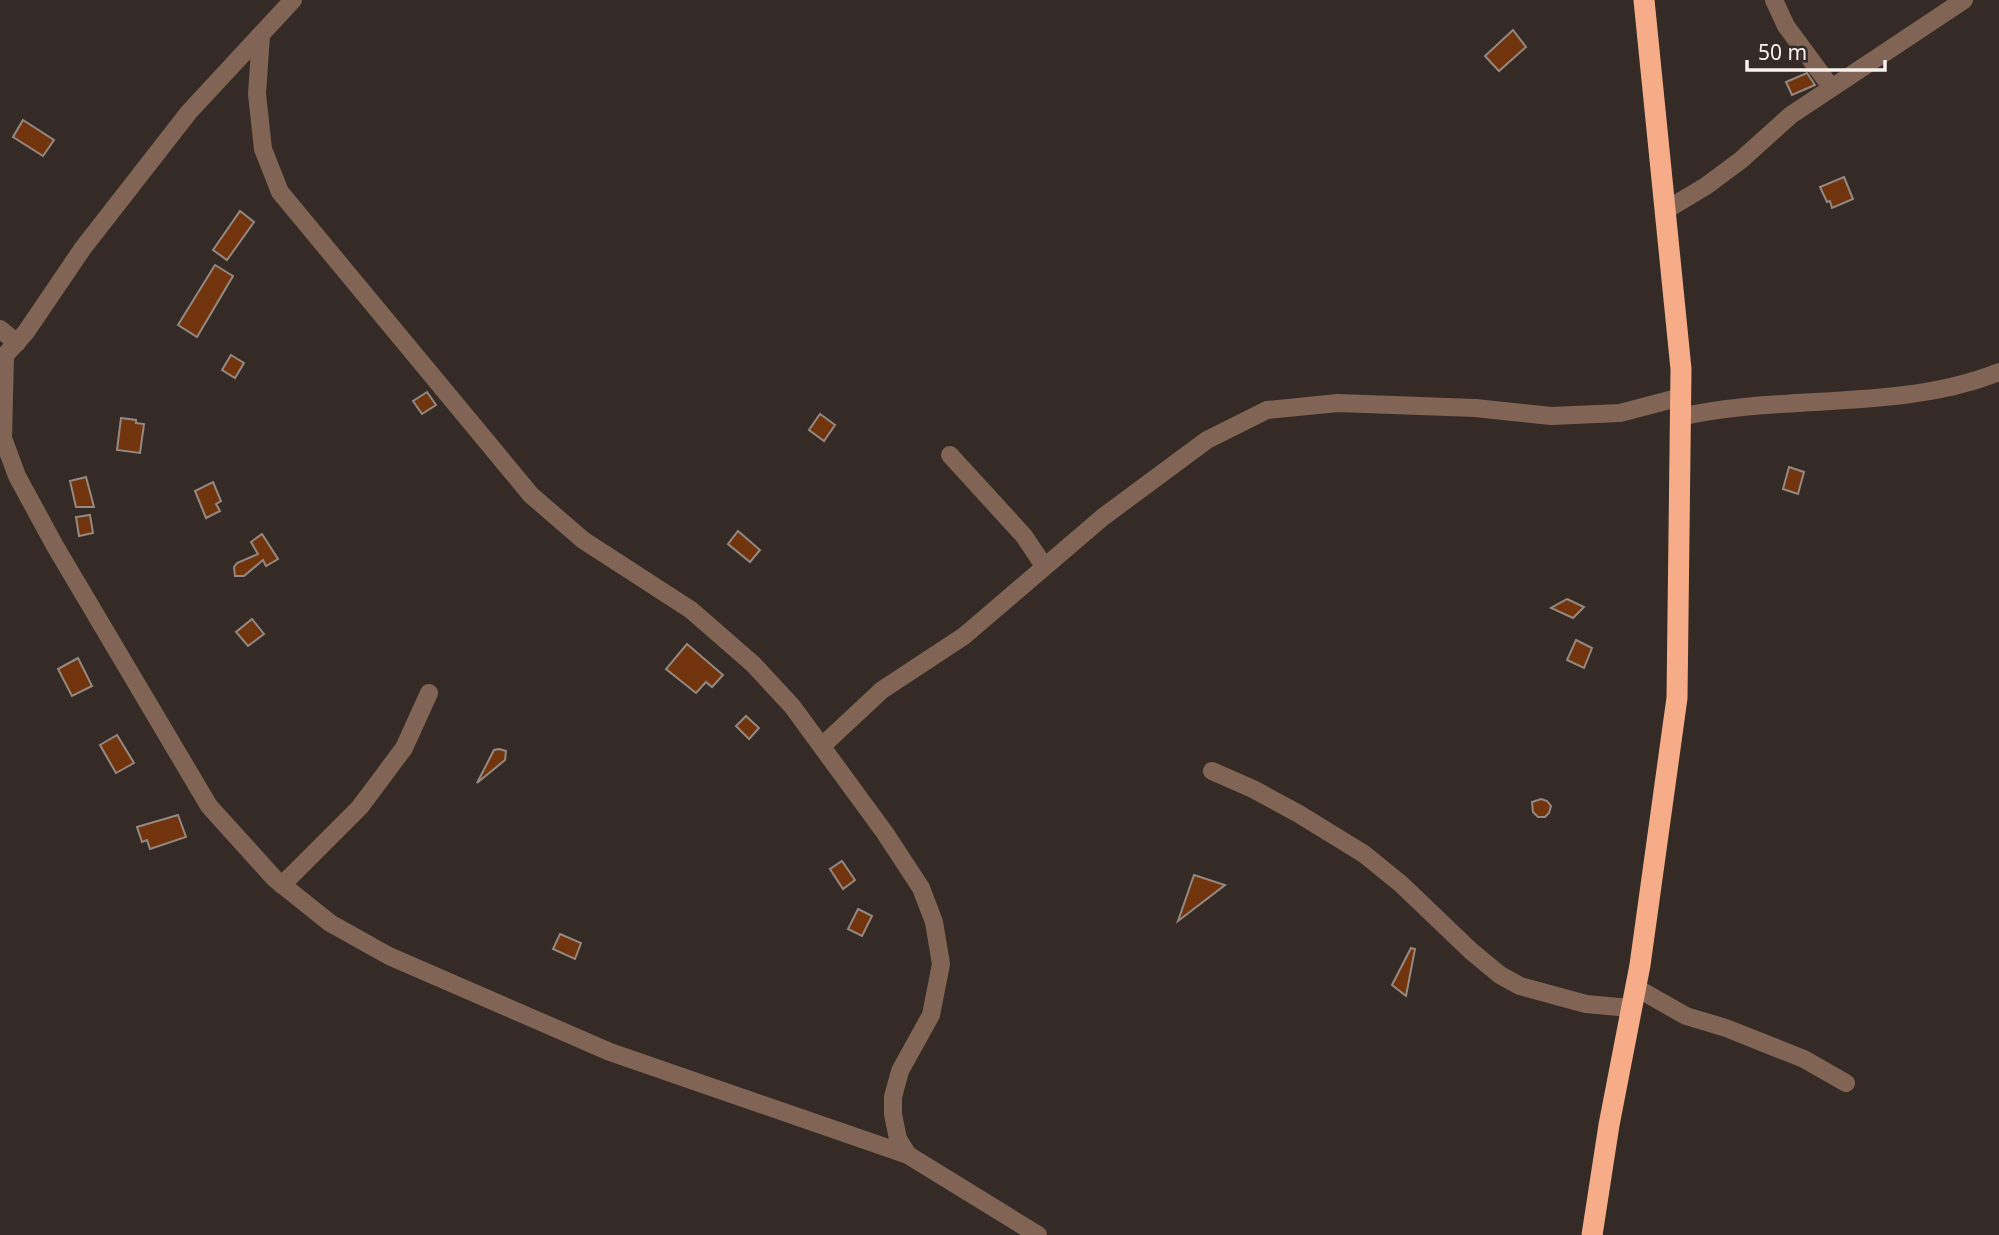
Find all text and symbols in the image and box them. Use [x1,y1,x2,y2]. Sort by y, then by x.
scale bar [1747,28,1885,72]
text: 50 m [1758,38,1807,66]

